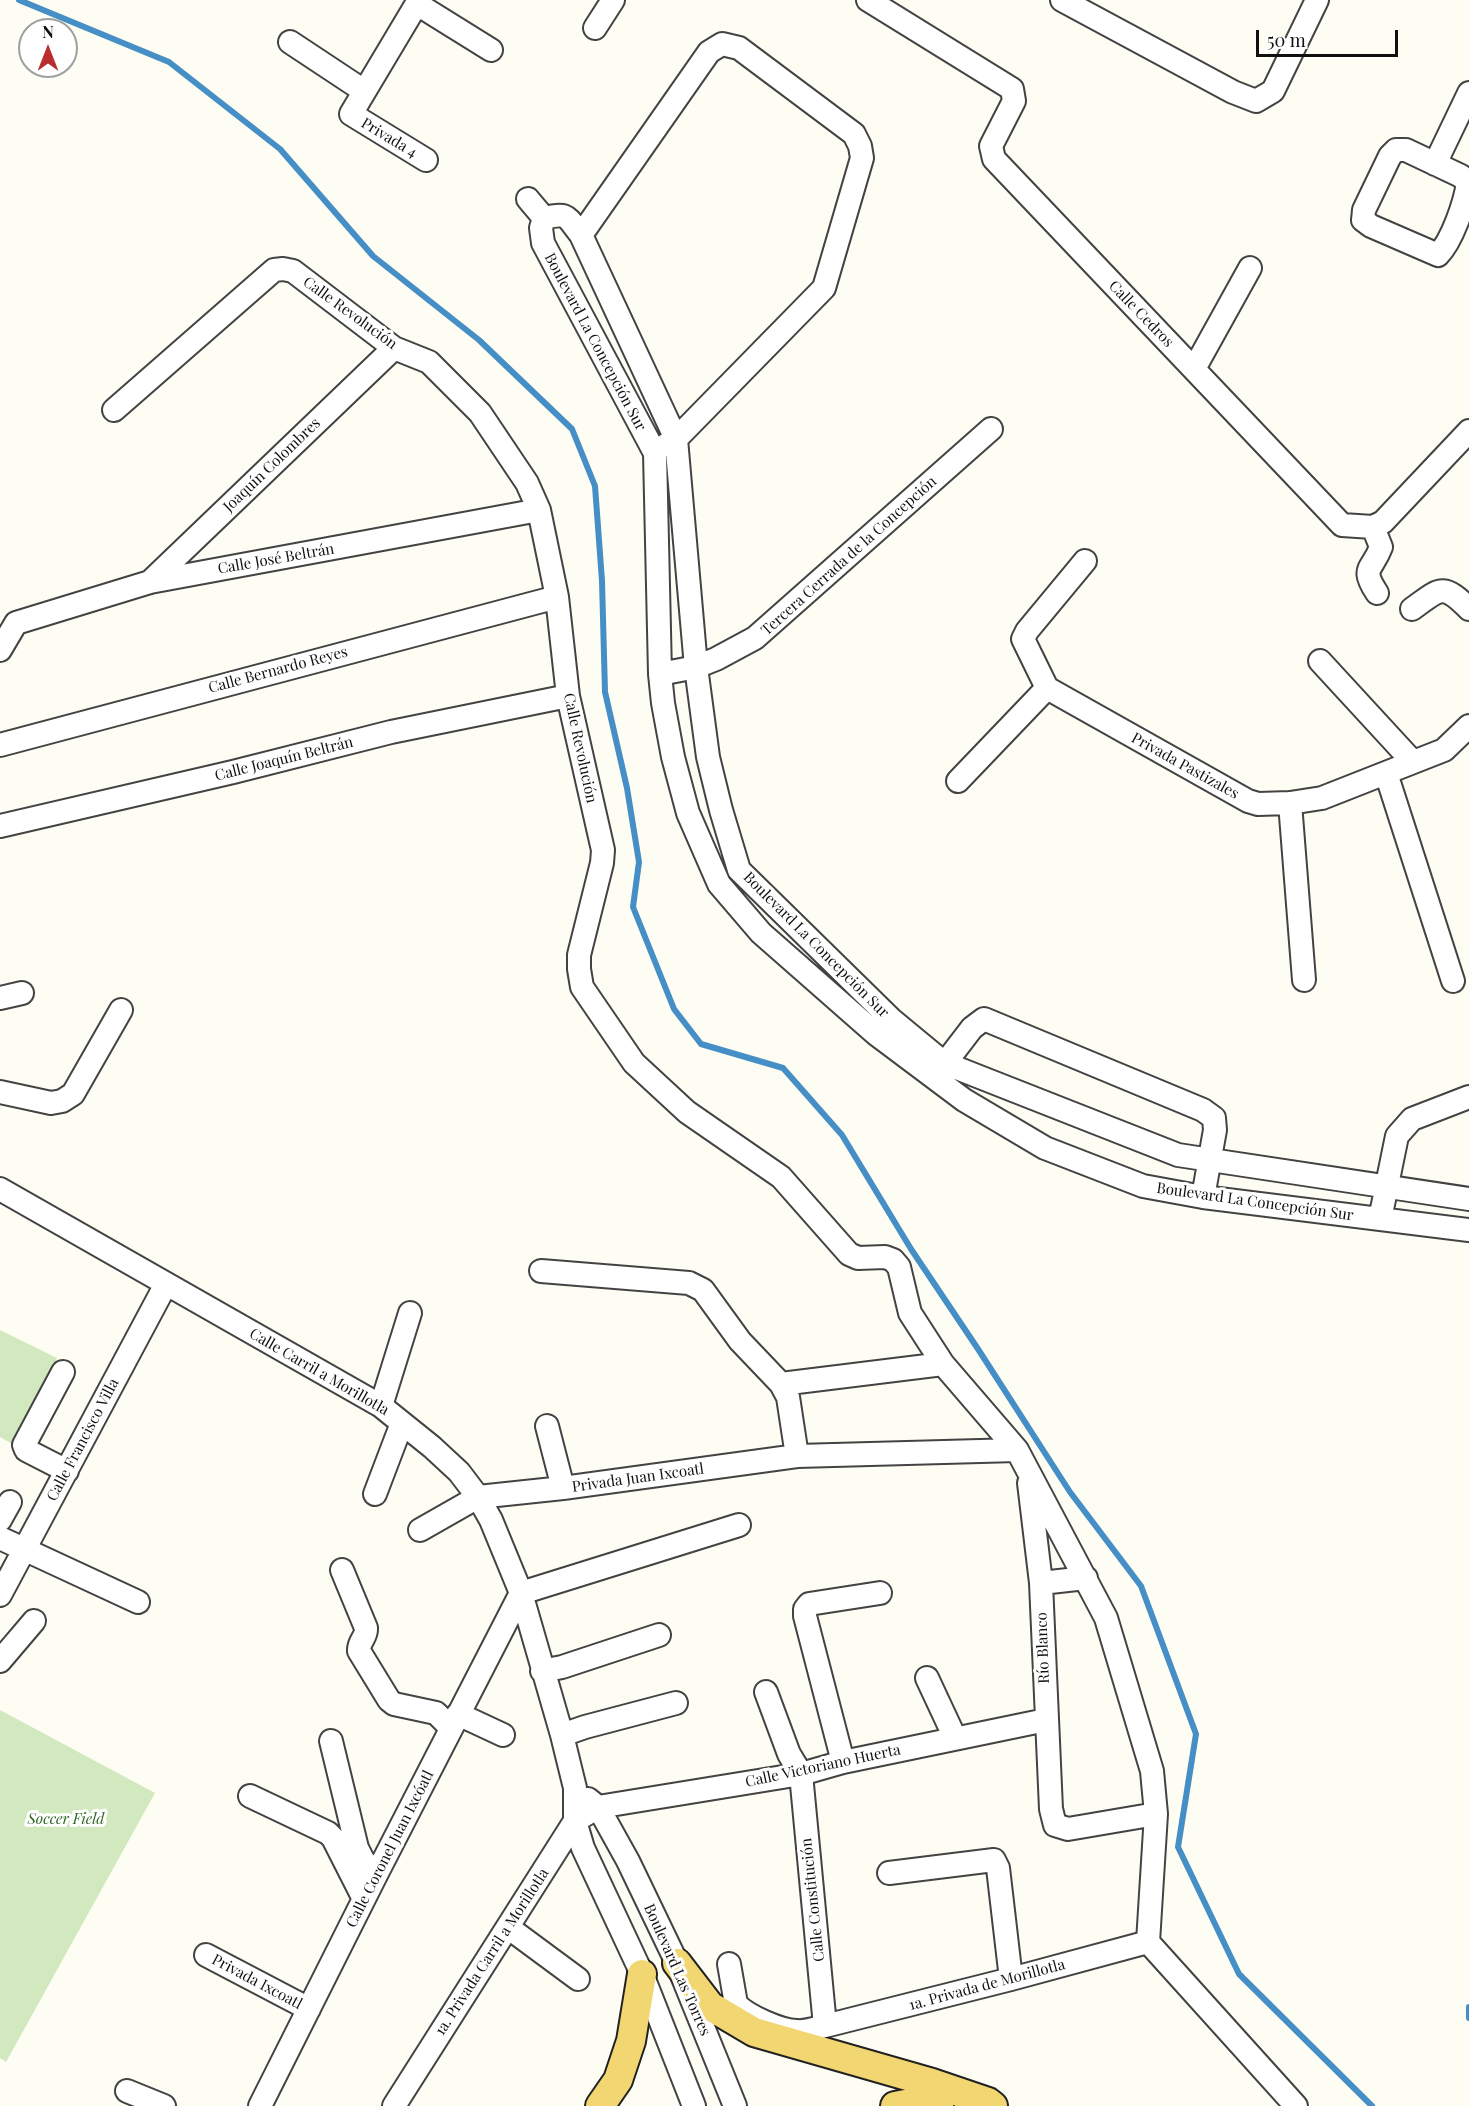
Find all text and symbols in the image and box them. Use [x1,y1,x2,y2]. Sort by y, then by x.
north arrow [18,18,78,78]
scale bar [1259,18,1402,56]
text: N [42,21,54,42]
text: 50 m [1267,28,1306,52]
street label: Privada 4 [358,114,420,162]
street label: Boulevard La Concepción Sur [540,250,650,434]
street label: Calle Revolución [299,273,401,353]
street label: Calle Cedros [1105,277,1177,351]
street label: Joaquín Colombres [220,414,324,516]
street label: Tercera Cerrada de la Concepción [758,473,940,639]
street label: Calle José Beltrán [216,540,336,578]
street label: Calle Bernardo Reyes [206,643,350,697]
street label: Calle Revolución [560,691,600,805]
street label: Privada Pastizales [1128,729,1242,803]
street label: Calle Joaquín Beltrán [213,733,355,785]
street label: Boulevard La Concepción Sur [739,868,893,1022]
street label: Boulevard La Concepción Sur [1155,1179,1355,1225]
street label: Calle Carril a Morillotla [246,1325,392,1419]
street label: Calle Francisco Villa [43,1376,123,1504]
street label: Privada Juan Ixcoatl [571,1460,705,1496]
street label: Río Blanco [1033,1612,1053,1684]
street label: Calle Victoriano Huerta [744,1741,902,1791]
street label: Calle Coronel Juan Ixcóatl [342,1767,438,1931]
park label: Soccer Field [28,1810,104,1828]
street label: Calle Constitución [798,1837,828,1963]
street label: 1a. Privada Carril a Morillotla [431,1865,553,2039]
street label: Boulevard Las Torres [640,1901,714,2039]
street label: Privada Ixcoatl [209,1951,305,2013]
street label: 1a. Privada de Morillotla [907,1955,1067,2015]

